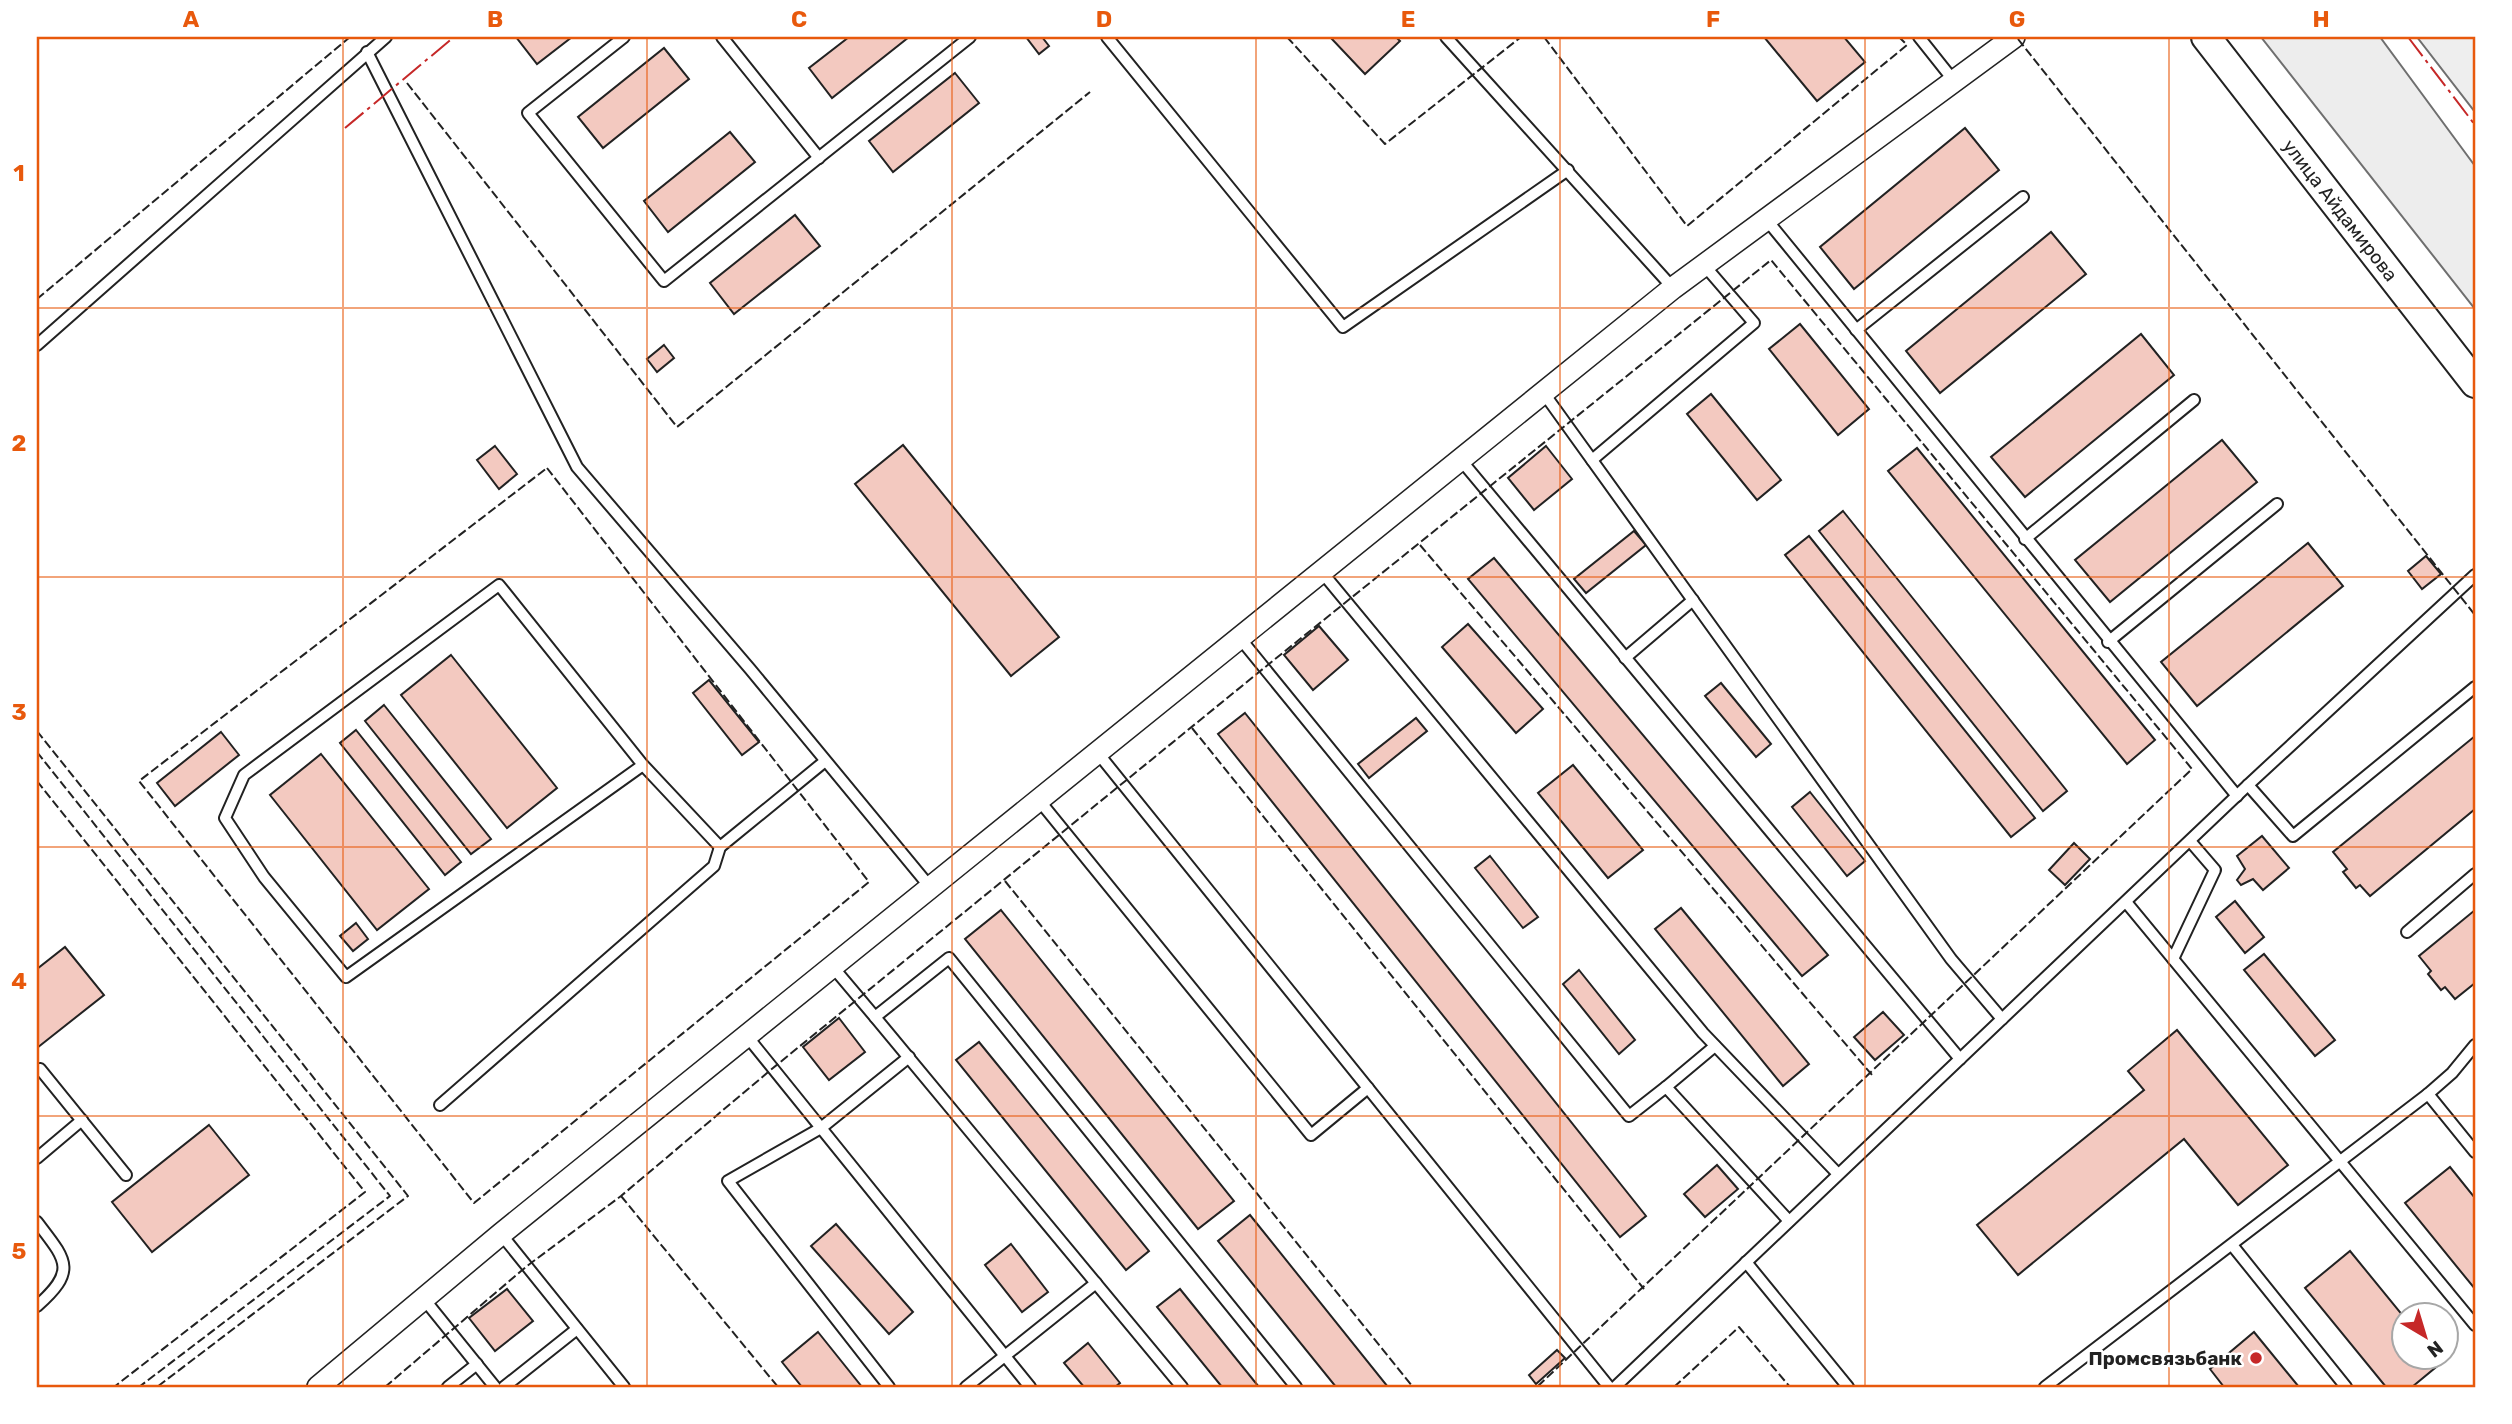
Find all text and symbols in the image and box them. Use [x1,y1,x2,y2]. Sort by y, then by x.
text: A [183,5,200,33]
text: B [487,5,503,33]
text: C [791,5,807,33]
text: D [1096,5,1112,33]
text: E [1401,5,1415,33]
text: F [1706,5,1720,33]
text: G [2009,5,2025,33]
text: H [2312,5,2330,33]
street label: улица Айдамирова [2278,135,2402,286]
text: 1 [13,159,25,187]
text: 2 [12,429,26,457]
text: 3 [11,698,27,726]
text: 4 [11,967,27,995]
text: 5 [12,1237,27,1265]
north arrow [2390,1302,2460,1372]
text: N [2423,1336,2448,1362]
place label: Промсвязьбанк [2089,1347,2242,1370]
marker: Промсвязьбанк [2248,1350,2264,1366]

